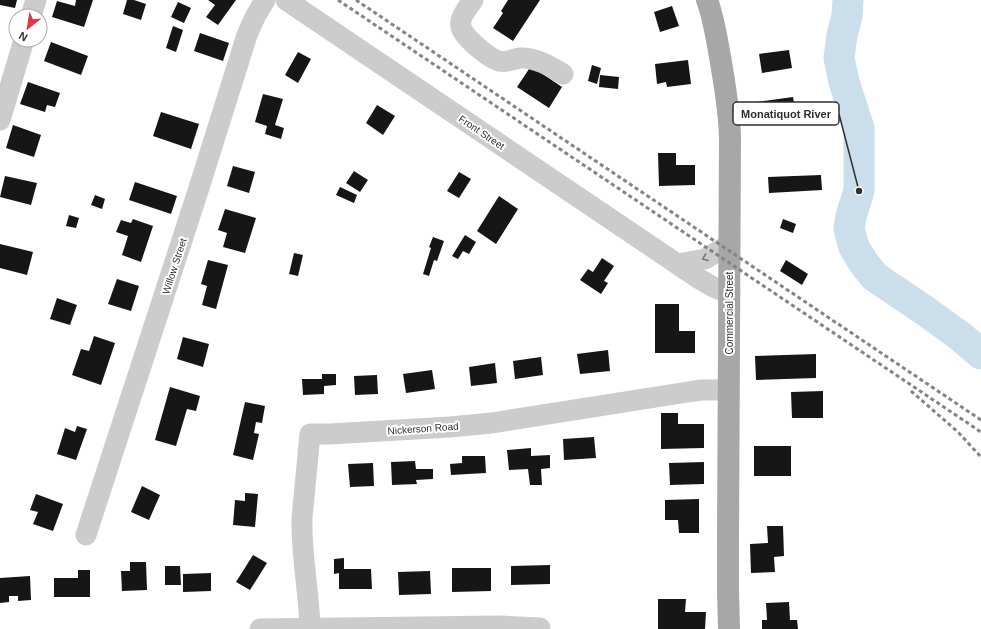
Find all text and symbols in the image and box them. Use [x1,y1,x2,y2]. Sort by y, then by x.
north arrow [8,8,48,48]
text: N [17,29,29,44]
callout: Monatiquot River [733,102,839,125]
text: Monatiquot River [741,108,832,120]
street label: Front Street [457,113,507,152]
street label: Willow Street [160,237,189,296]
one-way arrow [702,253,709,261]
street label: Commercial Street [724,271,735,354]
street label: Nickerson Road [387,421,459,436]

